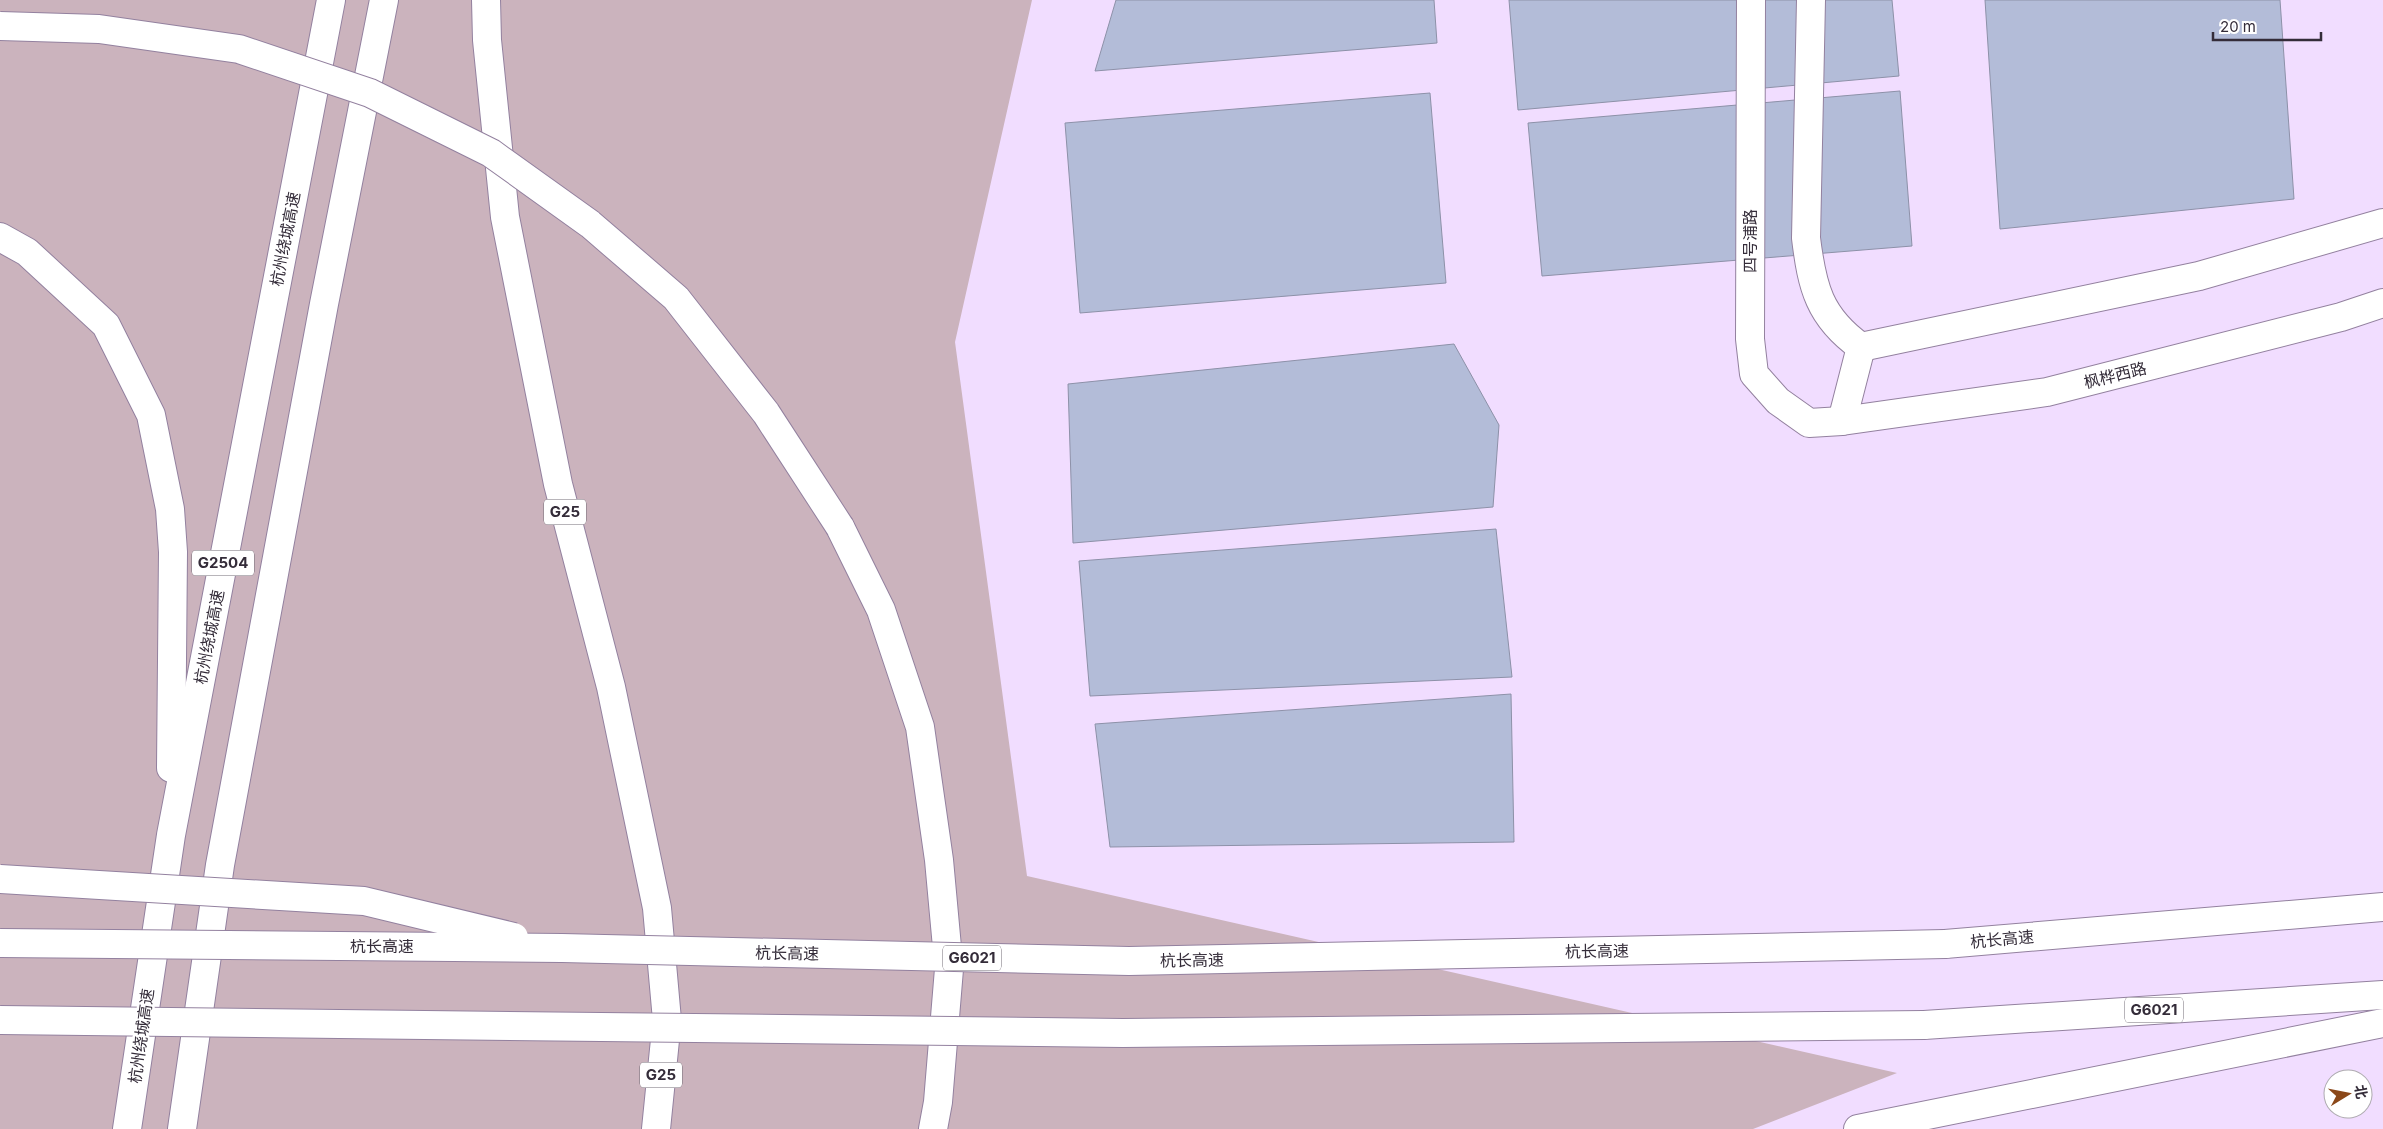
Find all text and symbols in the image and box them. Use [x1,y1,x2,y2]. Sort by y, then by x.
scale bar [2213,10,2320,42]
text: 20 m [2220,17,2256,36]
street label: 杭州绕城高速 [266,190,304,288]
street label: 四号浦路 [1740,209,1760,273]
street label: 枫桦西路 [2082,358,2148,392]
road number: G25 [544,500,586,524]
road number: G2504 [192,550,254,576]
street label: 杭州绕城高速 [190,588,228,686]
street label: 杭长高速 [1969,926,2035,952]
street label: 杭长高速 [350,936,414,956]
street label: 杭长高速 [1565,940,1629,962]
street label: 杭长高速 [755,942,819,964]
road number: G6021 [943,946,1001,970]
street label: 杭长高速 [1160,949,1224,971]
street label: 杭州绕城高速 [124,987,158,1085]
road number: G6021 [2125,998,2183,1022]
road number: G25 [640,1062,682,1088]
north arrow [2323,1069,2373,1119]
text: 北 [2352,1083,2371,1100]

